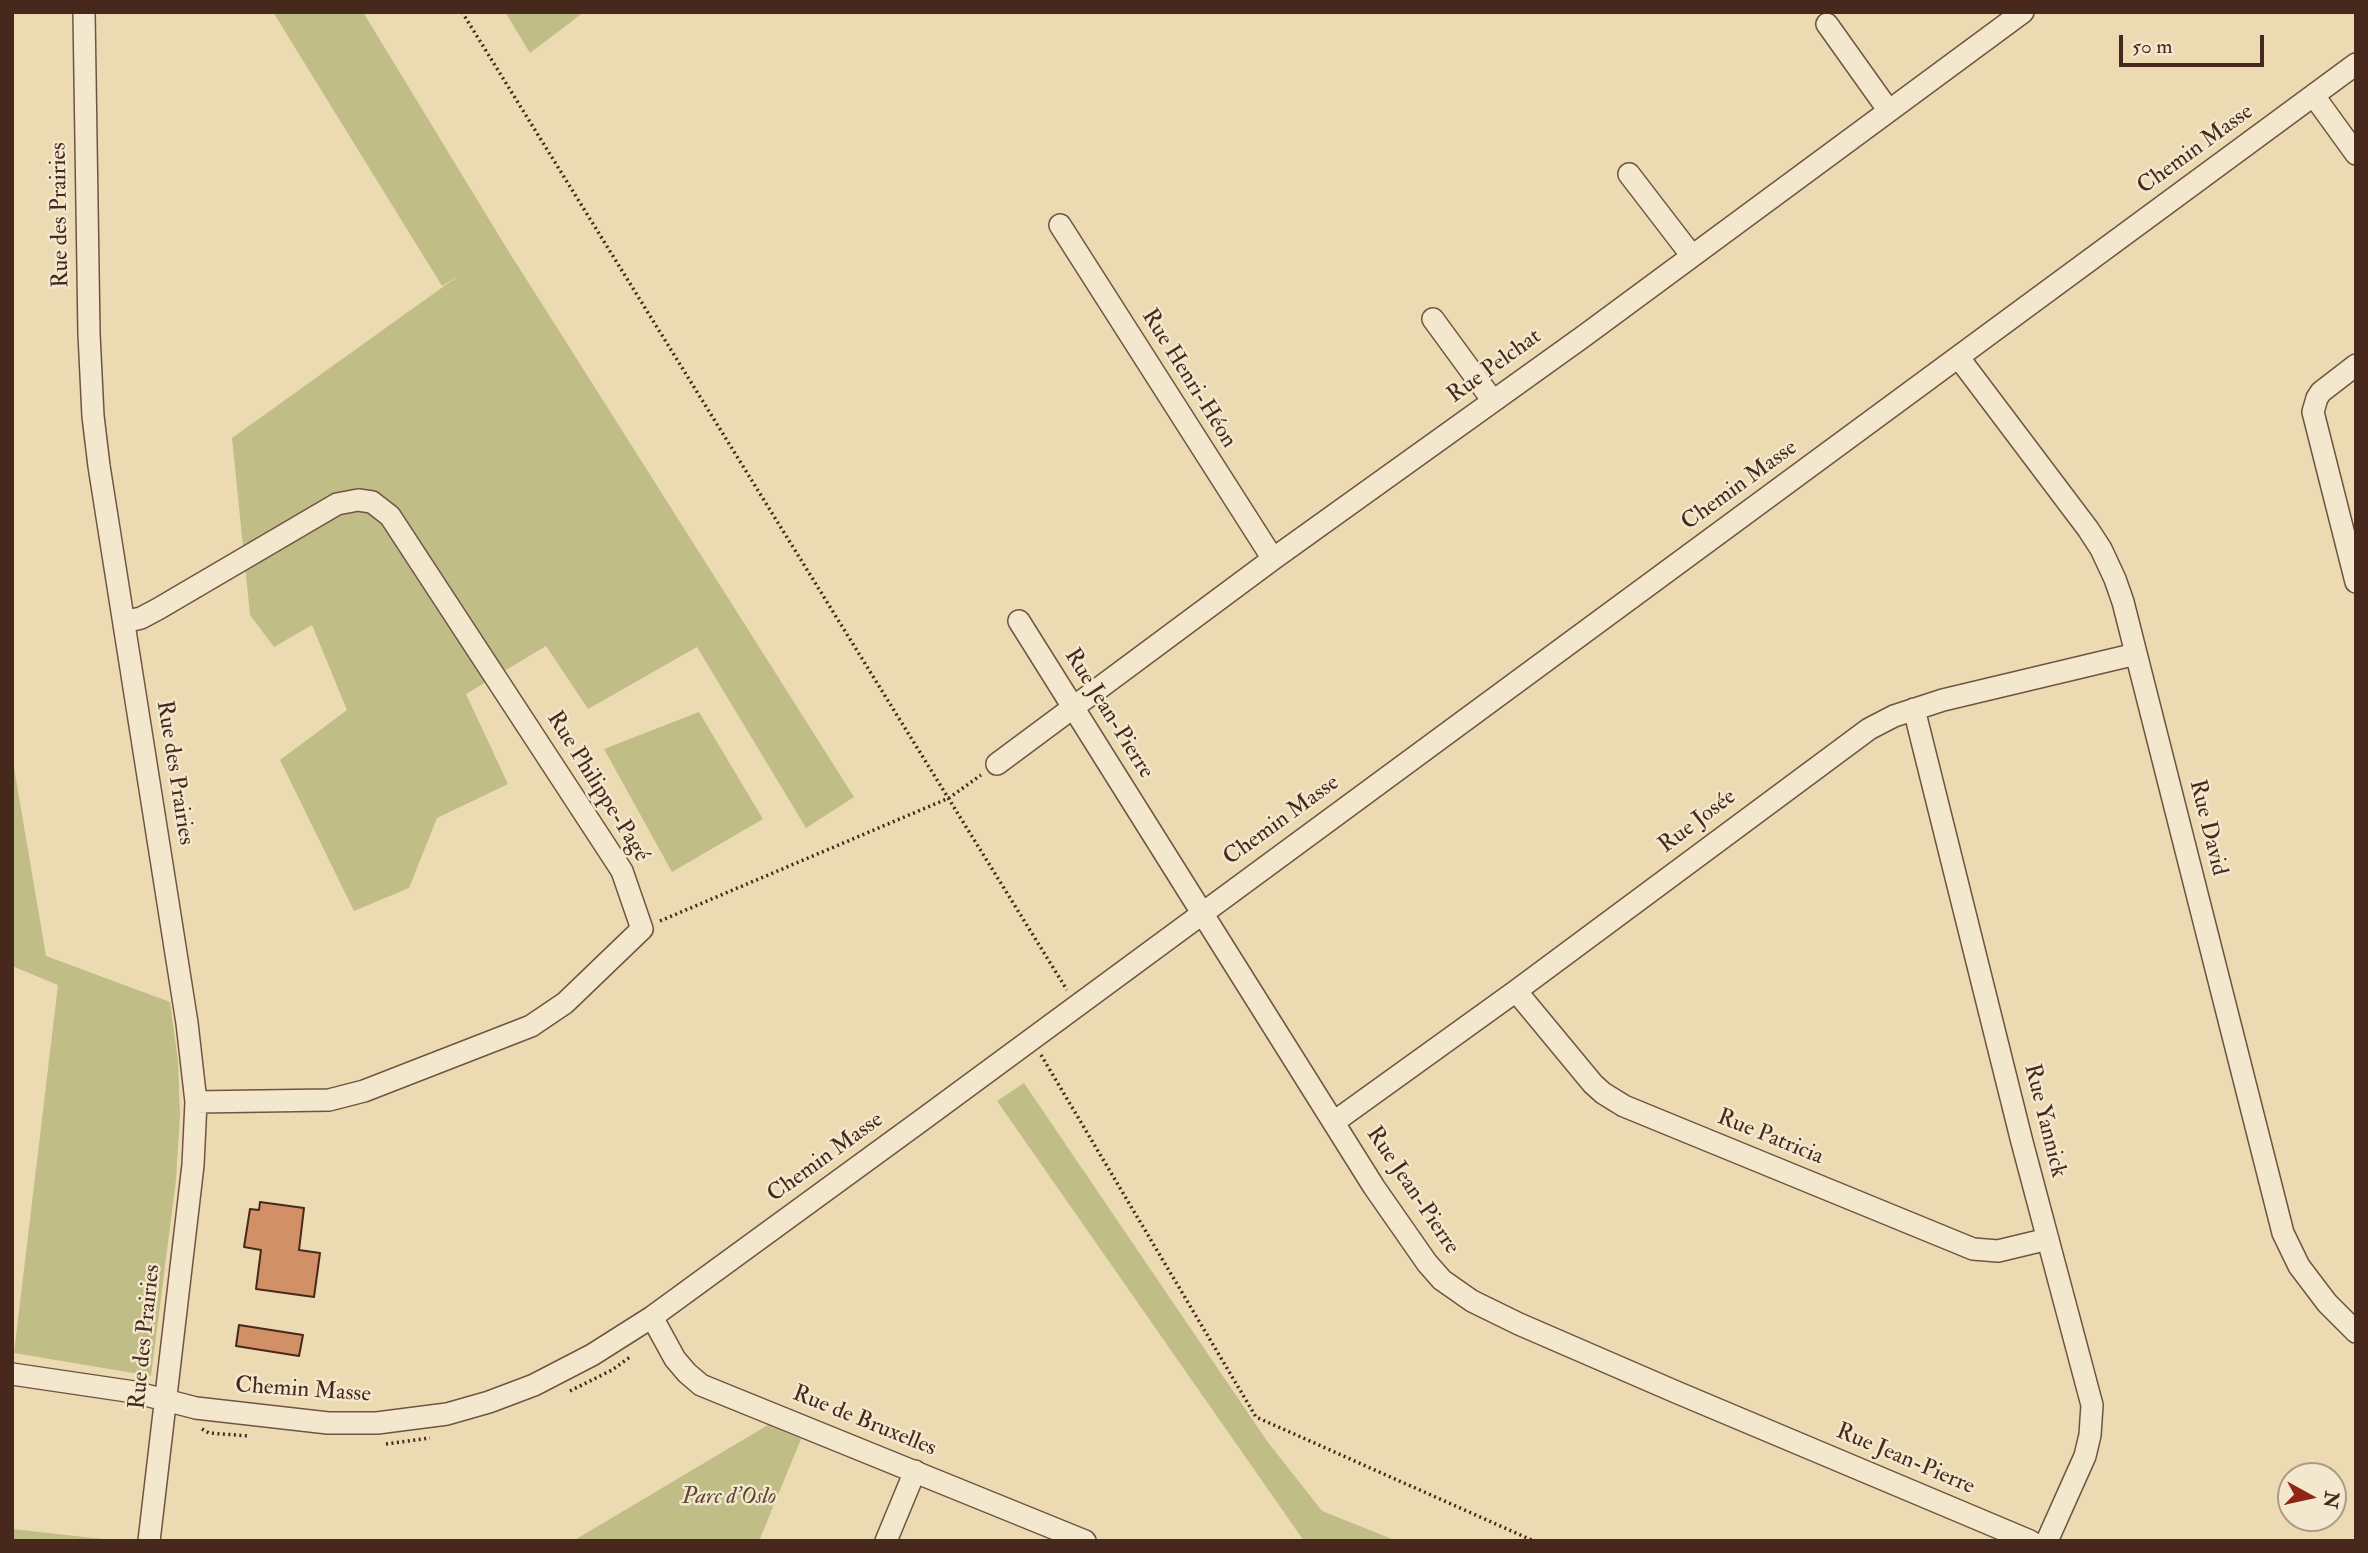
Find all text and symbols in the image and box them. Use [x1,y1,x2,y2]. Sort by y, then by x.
scale bar [2123,21,2268,65]
text: 50 m [2132,33,2173,60]
street label: Chemin Masse [2133,99,2259,201]
street label: Rue des Prairies [46,142,76,288]
street label: Rue Henri-Héon [1134,305,1242,453]
street label: Rue Pelchat [1443,324,1547,410]
street label: Chemin Masse [1677,435,1803,537]
street label: Rue Jean-Pierre [1057,644,1159,784]
street label: Rue des Prairies [149,699,199,847]
street label: Rue Philippe-Pagé [540,707,654,867]
street label: Chemin Masse [1219,770,1345,872]
street label: Rue David [2182,777,2232,879]
street label: Rue Josée [1654,784,1742,860]
street label: Rue Yannick [2017,1061,2071,1181]
street label: Rue Patricia [1713,1104,1827,1172]
street label: Chemin Masse [763,1107,889,1209]
street label: Rue Jean-Pierre [1359,1122,1465,1260]
street label: Rue des Prairies [125,1263,167,1411]
street label: Chemin Masse [234,1372,372,1410]
street label: Rue de Bruxelles [788,1381,940,1463]
street label: Rue Jean-Pierre [1832,1418,1978,1502]
north arrow [2277,1462,2347,1532]
park label: Parc d'Oslo [682,1484,776,1512]
text: N [2318,1490,2344,1510]

